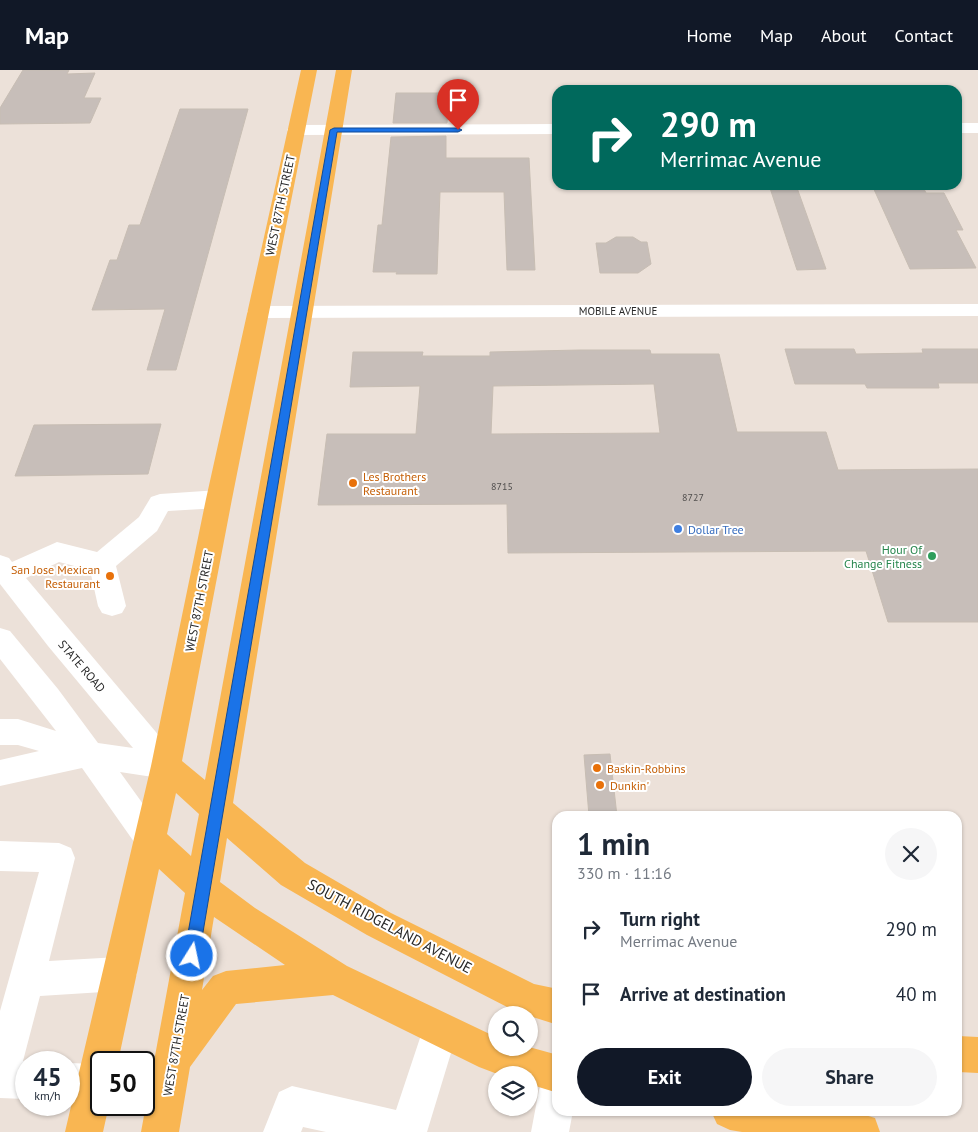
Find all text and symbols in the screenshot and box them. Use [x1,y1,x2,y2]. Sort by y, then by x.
text: Map [25,20,69,51]
text: Home [686,24,732,47]
text: Map [760,24,793,47]
text: About [821,24,867,47]
text: Contact [895,24,953,47]
pin [437,79,479,130]
icon: arrive [444,86,472,114]
text: 290 m [660,101,757,147]
icon: right [577,105,642,170]
text: Merrimac Avenue [660,145,821,173]
street label: WEST 87TH STREET [262,153,298,257]
street label: MOBILE AVENUE [579,304,657,318]
place label: Les Brothers Restaurant [363,469,426,498]
marker: Les Brothers Restaurant [347,477,359,489]
house number: 8715 [491,480,513,493]
house number: 8727 [682,491,704,504]
place label: Dollar Tree [688,522,744,537]
marker: Dollar Tree [672,523,684,535]
place label: Hour Of Change Fitness [844,542,923,571]
street label: WEST 87TH STREET [182,549,216,653]
marker: Hour Of Change Fitness [926,550,938,562]
place label: San Jose Mexican Restaurant [11,562,100,591]
marker: San Jose Mexican Restaurant [104,570,116,582]
street label: STATE ROAD [55,637,109,695]
place label: Baskin-Robbins [607,761,686,776]
marker: Baskin-Robbins [591,762,603,774]
place label: Dunkin' [610,778,649,793]
marker: Dunkin' [594,779,606,791]
text: 1 min [577,824,650,863]
button: close [885,828,937,880]
text: 330 m · 11:16 [577,863,672,883]
street label: SOUTH RIDGELAND AVENUE [305,875,475,977]
text: Turn right [620,907,700,931]
icon: right [577,915,605,943]
text: 290 m [885,917,937,941]
position arrow [165,929,217,981]
text: Merrimac Avenue [620,931,737,951]
icon: arrive [577,980,605,1008]
text: Arrive at destination [620,982,786,1006]
text: 40 m [896,982,937,1006]
street label: WEST 87TH STREET [160,993,192,1097]
map controls [488,1006,538,1116]
button: search [488,1006,538,1056]
button: Exit [577,1048,752,1106]
button: Share [762,1048,937,1106]
speed limit sign: 50 [90,1051,155,1116]
text: 45 [33,1061,62,1093]
button: layers [488,1066,538,1116]
text: km/h [34,1088,61,1103]

